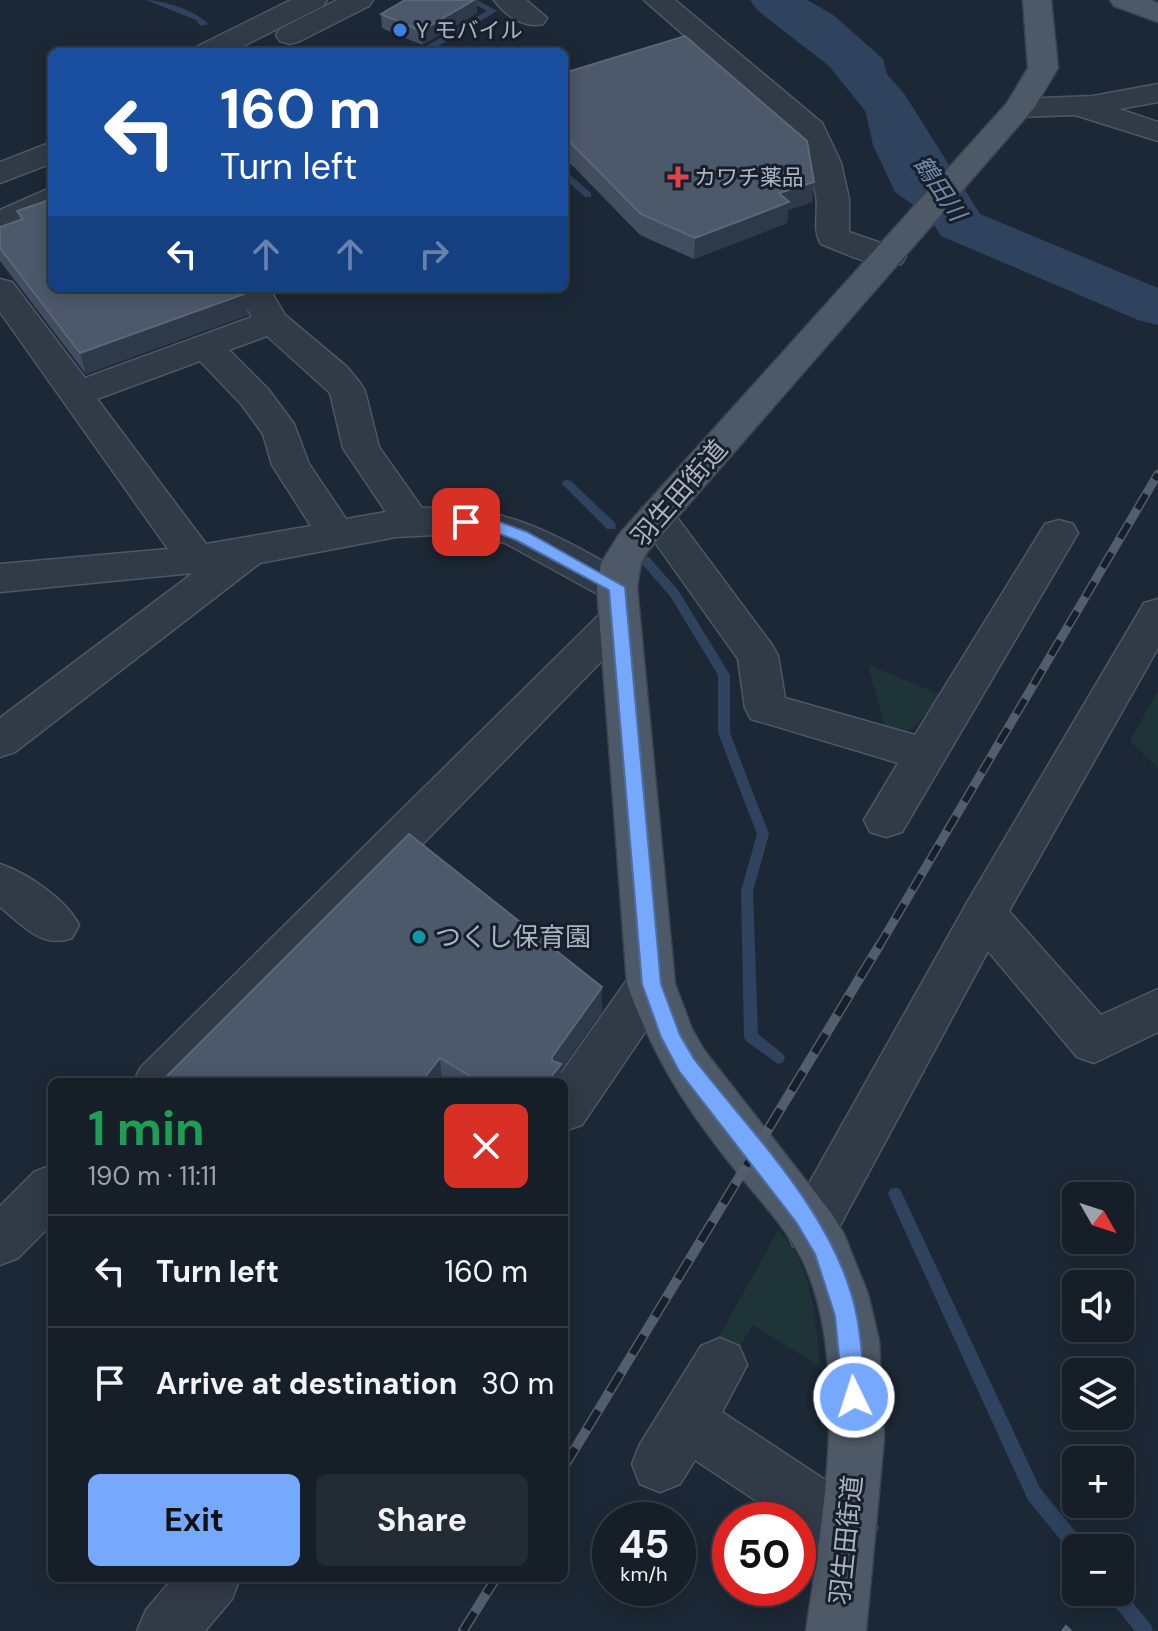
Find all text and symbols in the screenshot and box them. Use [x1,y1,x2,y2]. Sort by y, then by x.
place label: Y モバイル [416,16,523,45]
marker: Y モバイル [391,21,409,39]
text: 160 m [220,72,381,145]
icon: left [88,80,192,184]
text: Turn left [220,143,357,190]
water label: 鶴田川 [907,149,975,229]
place label: カワチ薬品 [694,163,804,192]
marker: カワチ薬品 [669,168,687,186]
icon: left [160,232,204,276]
icon: ahead [244,232,288,276]
icon: ahead [328,232,372,276]
icon: right [412,232,456,276]
street label: 羽生田街道 [624,433,734,553]
pin [432,488,500,556]
icon: arrive [444,500,488,544]
place label: つくし保育園 [435,920,591,954]
marker: つくし保育園 [410,928,428,946]
text: 1 min [88,1097,205,1160]
button: close [444,1104,528,1188]
text: 190 m · 11:11 [88,1159,217,1193]
north arrow [1062,1182,1134,1254]
map controls [1062,1182,1134,1606]
icon: left [88,1249,132,1293]
text: Turn left [156,1252,279,1291]
text: 160 m [445,1252,528,1291]
button: sound [1062,1270,1134,1342]
position arrow [812,1355,896,1439]
button: layers [1062,1358,1134,1430]
icon: arrive [88,1361,132,1405]
text: Arrive at destination [156,1364,457,1403]
text: 30 m [481,1364,554,1403]
button: + [1062,1446,1134,1518]
button: Exit [88,1474,300,1566]
button: Share [316,1474,528,1566]
street label: 羽生田街道 [822,1474,870,1606]
speed limit sign: 50 [712,1502,816,1606]
text: 45 [619,1518,669,1570]
button: − [1062,1534,1134,1606]
text: km/h [620,1561,668,1587]

